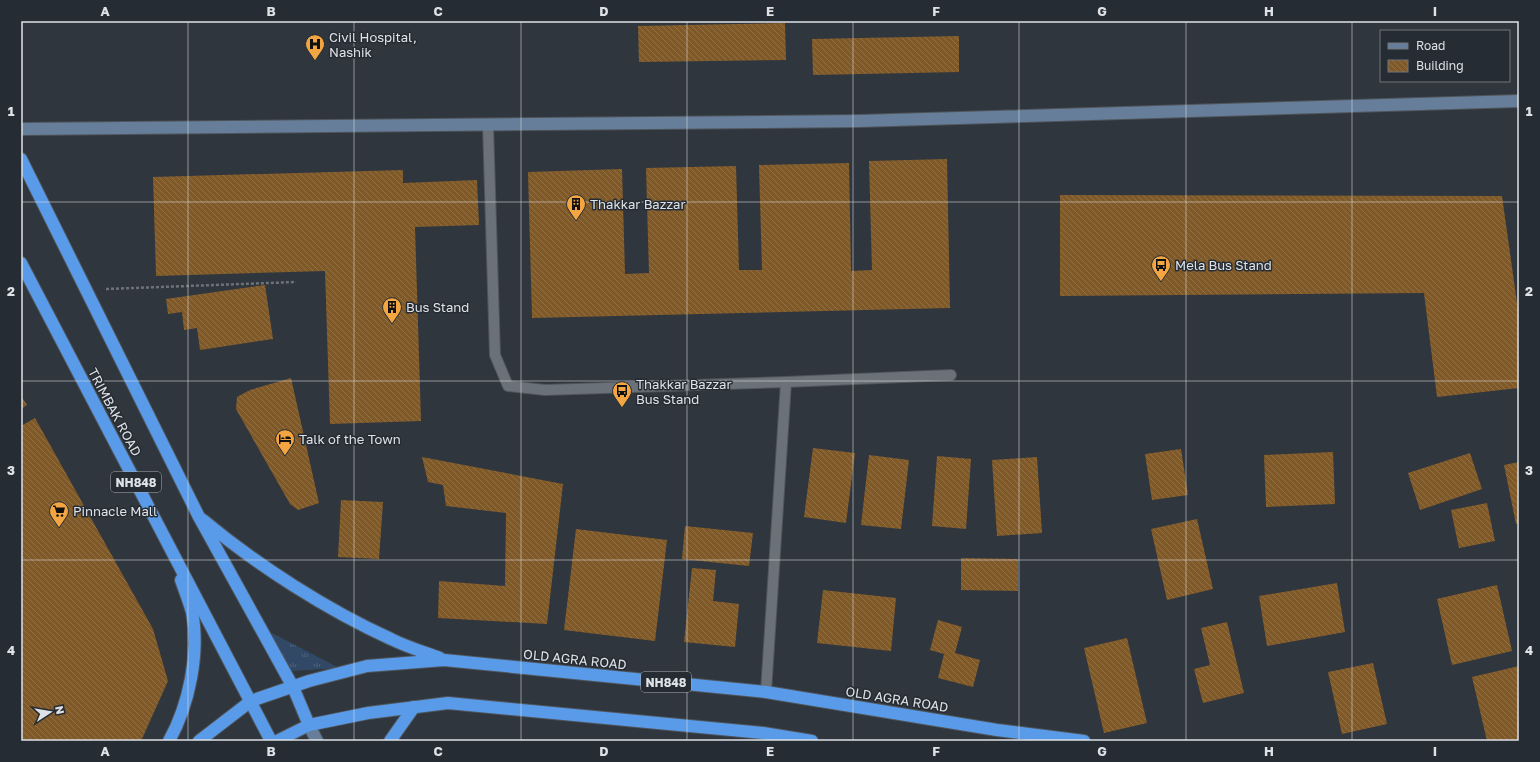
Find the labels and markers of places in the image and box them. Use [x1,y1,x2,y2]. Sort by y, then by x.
place label: Civil Hospital, Nashik [329,29,417,60]
hospital icon: Civil Hospital, Nashik [304,33,326,61]
building icon: Thakkar Bazzar [565,193,587,221]
place label: Thakkar Bazzar [590,196,686,212]
bus stop icon: Mela Bus Stand [1150,254,1172,282]
place label: Mela Bus Stand [1175,257,1272,273]
building icon: Bus Stand [381,296,403,324]
place label: Bus Stand [406,299,469,315]
place label: Thakkar Bazzar Bus Stand [636,376,732,407]
bus stop icon: Thakkar Bazzar Bus Stand [611,380,633,408]
hotel icon: Talk of the Town [274,428,296,456]
place label: Talk of the Town [299,431,401,447]
supermarket icon: Pinnacle Mall [48,500,70,528]
place label: Pinnacle Mall [73,503,157,519]

